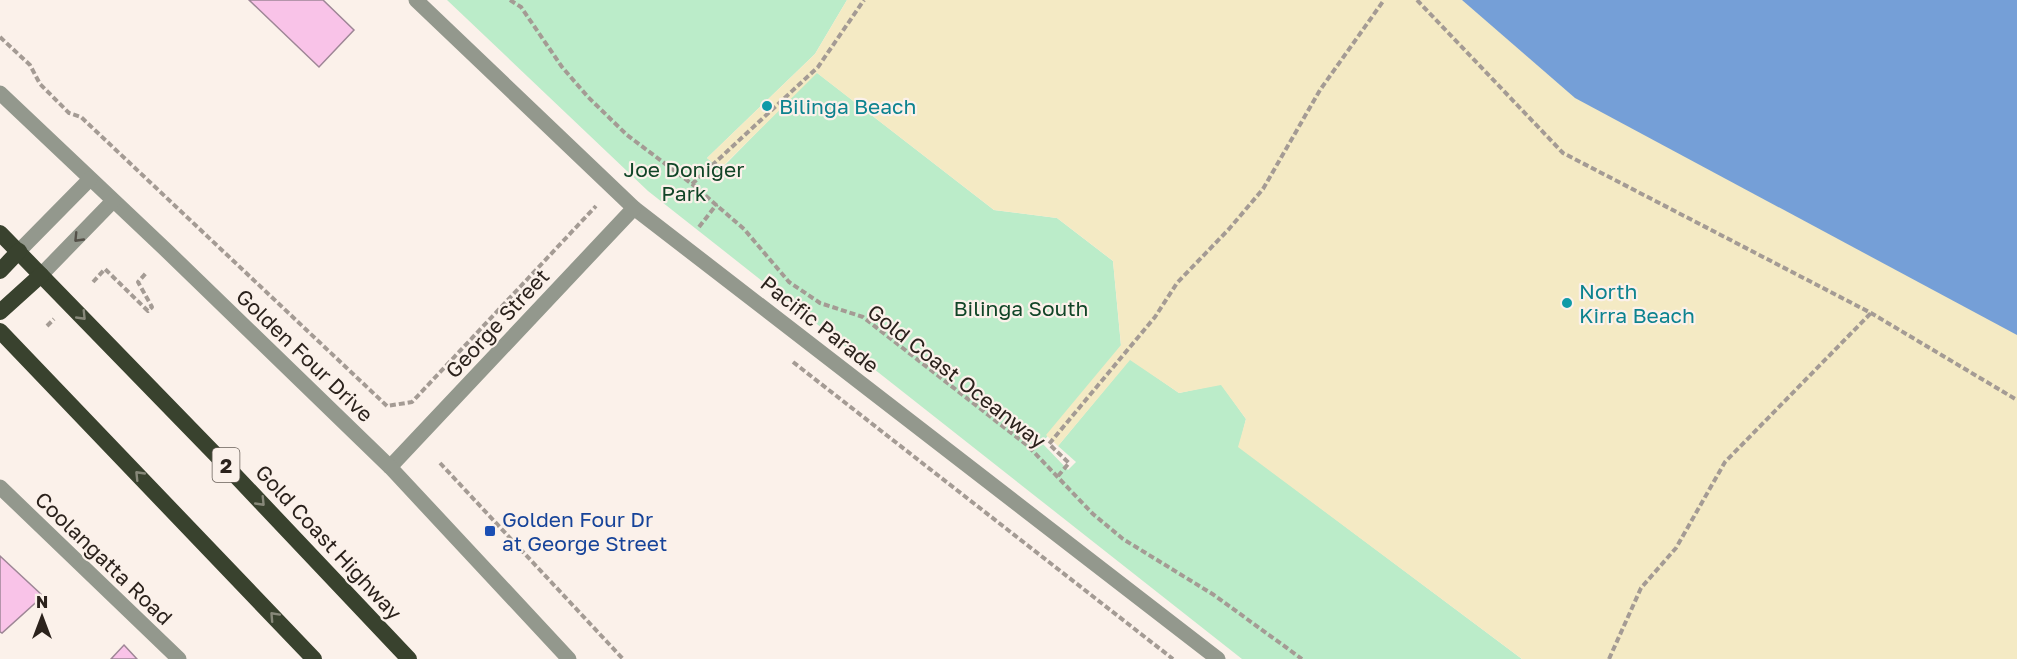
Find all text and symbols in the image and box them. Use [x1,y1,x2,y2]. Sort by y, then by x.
place label: Bilinga Beach [779,93,916,119]
marker: Bilinga Beach [760,99,774,113]
park label: Joe Doniger Park [624,156,744,206]
one-way arrow [74,231,85,242]
street label: George Street [440,263,554,383]
street label: Pacific Parade [756,270,884,378]
place label: North Kirra Beach [1579,278,1695,328]
street label: Golden Four Drive [231,283,379,427]
park label: Bilinga South [953,295,1089,321]
marker: North Kirra Beach [1560,296,1574,310]
street label: Gold Coast Oceanway [863,298,1052,454]
one-way arrow [75,310,86,320]
road number: 2 [212,448,240,482]
street label: Gold Coast Highway [250,459,408,625]
one-way arrow [135,472,146,482]
street label: Coolangatta Road [30,486,178,630]
one-way arrow [254,495,265,506]
place label: Golden Four Dr at George Street [502,506,667,556]
marker: Golden Four Dr at George Street [483,524,497,538]
north arrow [12,587,72,647]
text: N [36,592,48,612]
one-way arrow [270,612,281,623]

